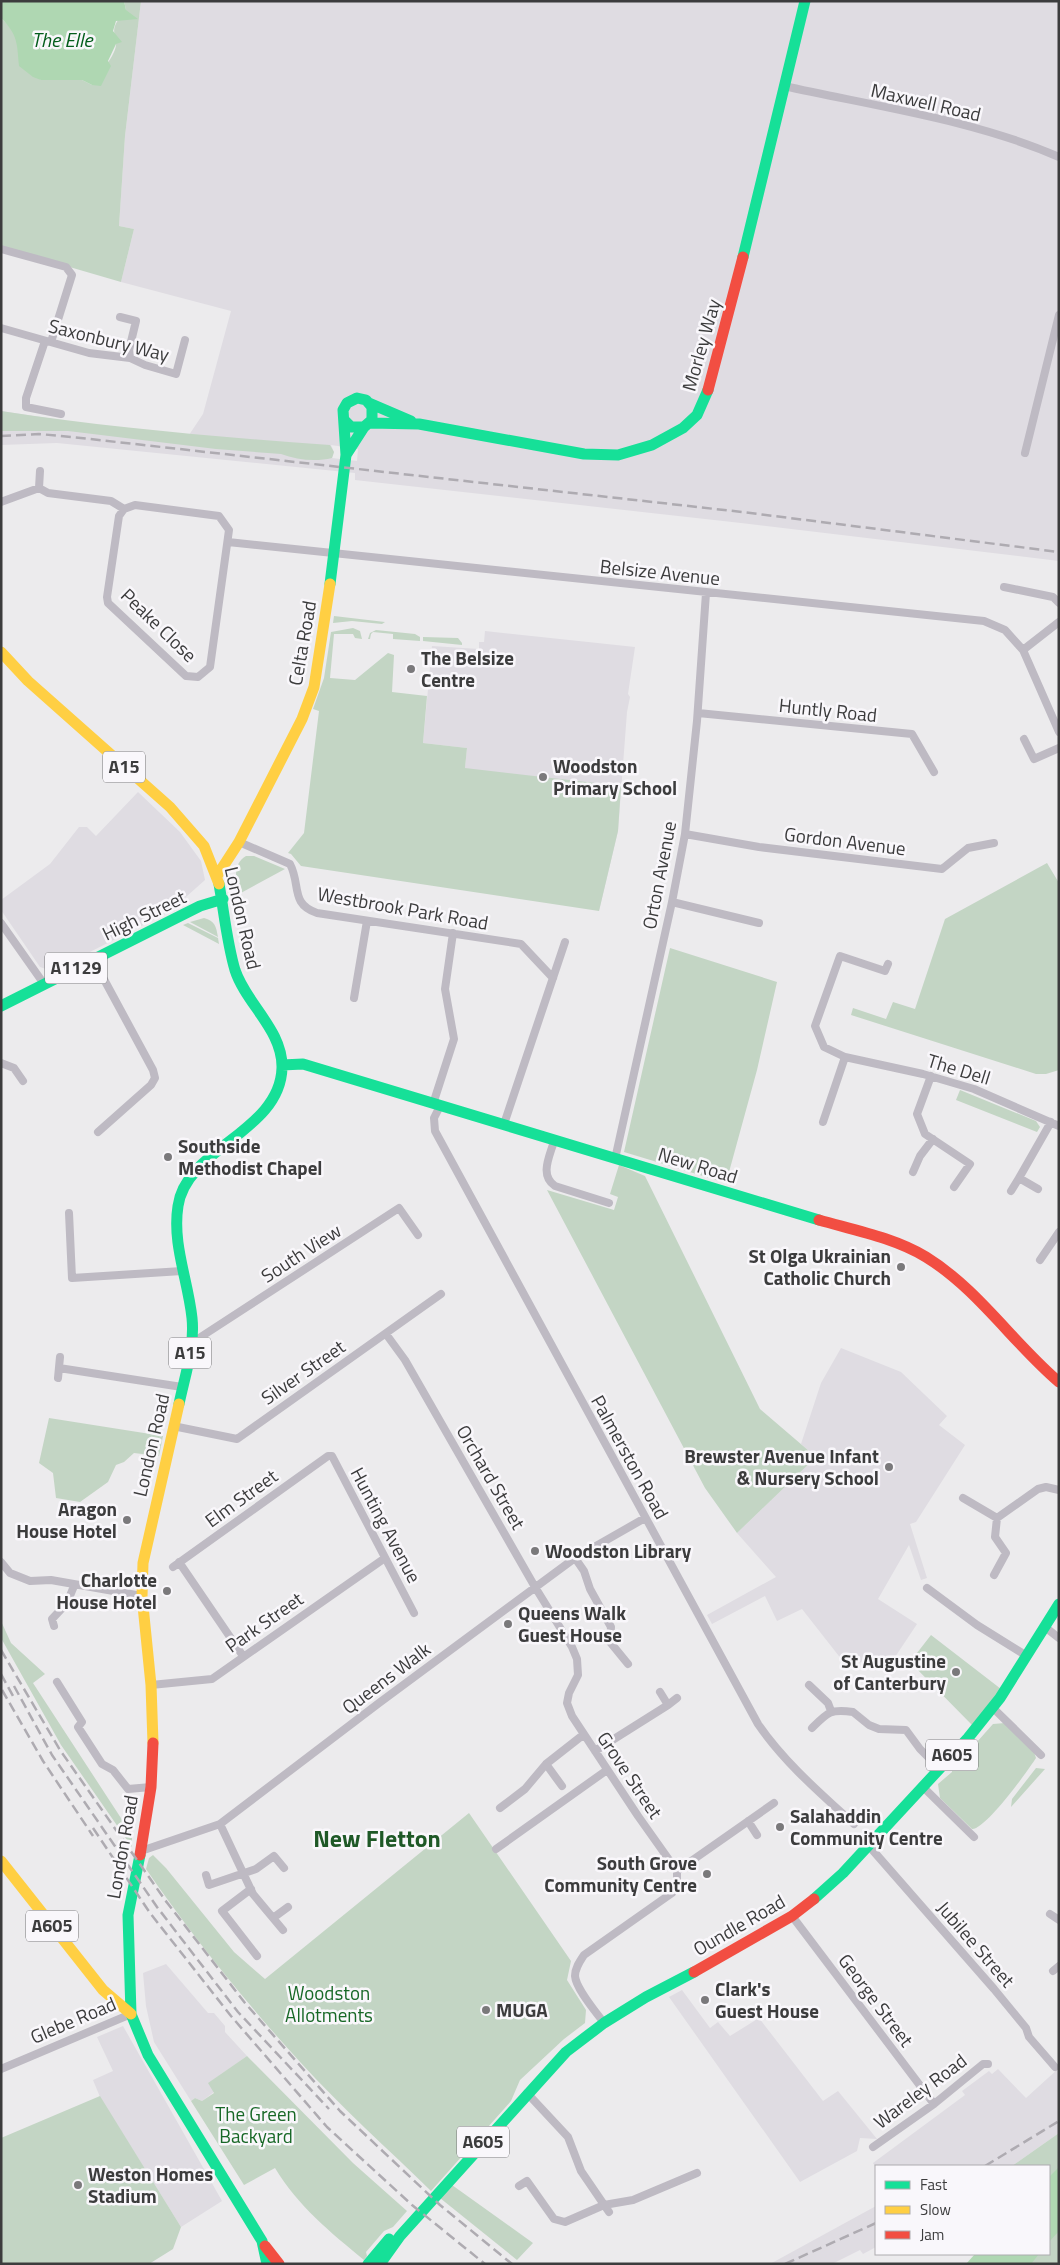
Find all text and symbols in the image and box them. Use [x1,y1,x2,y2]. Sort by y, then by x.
water label: The Elle [32,24,94,55]
street label: Maxwell Road [868,75,984,128]
street label: Morley Way [674,295,728,394]
street label: Saxonbury Way [46,310,173,369]
street label: Belsize Avenue [599,551,721,592]
street label: Peake Close [115,581,204,668]
street label: Celta Road [280,598,323,688]
place label: The Belsize Centre [421,643,514,694]
marker: The Belsize Centre [405,663,417,675]
street label: Huntly Road [777,690,879,729]
place label: Woodston Primary School [553,751,677,802]
road number: A15 [103,752,145,782]
marker: Woodston Primary School [537,771,549,783]
street label: Orton Avenue [634,818,683,931]
street label: Gordon Avenue [783,819,907,862]
street label: London Road [218,864,269,972]
street label: Westbrook Park Road [315,878,491,937]
street label: High Street [97,882,191,947]
road number: A1129 [45,952,107,984]
street label: The Dell [924,1045,994,1092]
place label: Southside Methodist Chapel [178,1131,323,1182]
street label: New Road [655,1139,742,1190]
marker: Southside Methodist Chapel [162,1151,174,1163]
street label: South View [255,1216,347,1289]
place label: St Olga Ukrainian Catholic Church [749,1241,891,1292]
marker: St Olga Ukrainian Catholic Church [895,1261,907,1273]
street label: Silver Street [255,1332,351,1411]
road number: A15 [169,1338,211,1369]
street label: Palmerston Road [584,1389,677,1524]
street label: London Road [125,1391,176,1499]
street label: Orchard Street [450,1419,533,1535]
place label: Brewster Avenue Infant & Nursery School [684,1441,879,1492]
street label: Elm Street [198,1461,283,1534]
marker: Brewster Avenue Infant & Nursery School [883,1461,895,1473]
street label: Hunting Avenue [344,1462,429,1588]
place label: Aragon House Hotel [16,1494,117,1545]
marker: Aragon House Hotel [121,1514,133,1526]
place label: Woodston Library [545,1536,692,1565]
marker: Woodston Library [529,1545,541,1557]
place label: Charlotte House Hotel [56,1565,157,1616]
street label: Park Street [219,1584,309,1659]
marker: Charlotte House Hotel [161,1585,173,1597]
place label: Queens Walk Guest House [518,1598,626,1649]
marker: Queens Walk Guest House [502,1618,514,1630]
street label: Queens Walk [335,1635,436,1721]
place label: St Augustine of Canterbury [833,1646,946,1697]
marker: St Augustine of Canterbury [950,1666,962,1678]
street label: Grove Street [591,1725,670,1824]
road number: A605 [926,1740,978,1770]
street label: London Road [98,1793,145,1901]
place label: Salahaddin Community Centre [790,1801,943,1852]
district label: New Fletton [313,1820,441,1856]
marker: Salahaddin Community Centre [774,1821,786,1833]
place label: South Grove Community Centre [544,1848,697,1899]
marker: South Grove Community Centre [701,1868,713,1880]
street label: Oundle Road [687,1886,790,1963]
street label: Jubilee Street [931,1894,1022,1994]
road number: A605 [26,1910,78,1942]
street label: George Street [832,1947,921,2053]
place label: Clark's Guest House [715,1974,819,2025]
park label: Woodston Allotments [285,1978,373,2029]
street label: Glebe Road [25,1988,120,2051]
marker: Clark's Guest House [699,1994,711,2006]
place label: MUGA [496,1995,548,2024]
marker: MUGA [480,2004,492,2016]
street label: Wareley Road [867,2046,972,2135]
park label: The Green Backyard [215,2099,297,2150]
road number: A605 [457,2126,509,2158]
place label: Weston Homes Stadium [88,2159,213,2210]
legend [875,2165,1050,2255]
text: Fast [920,2173,948,2196]
marker: Weston Homes Stadium [72,2179,84,2191]
text: Slow [920,2198,951,2221]
text: Jam [920,2223,944,2246]

